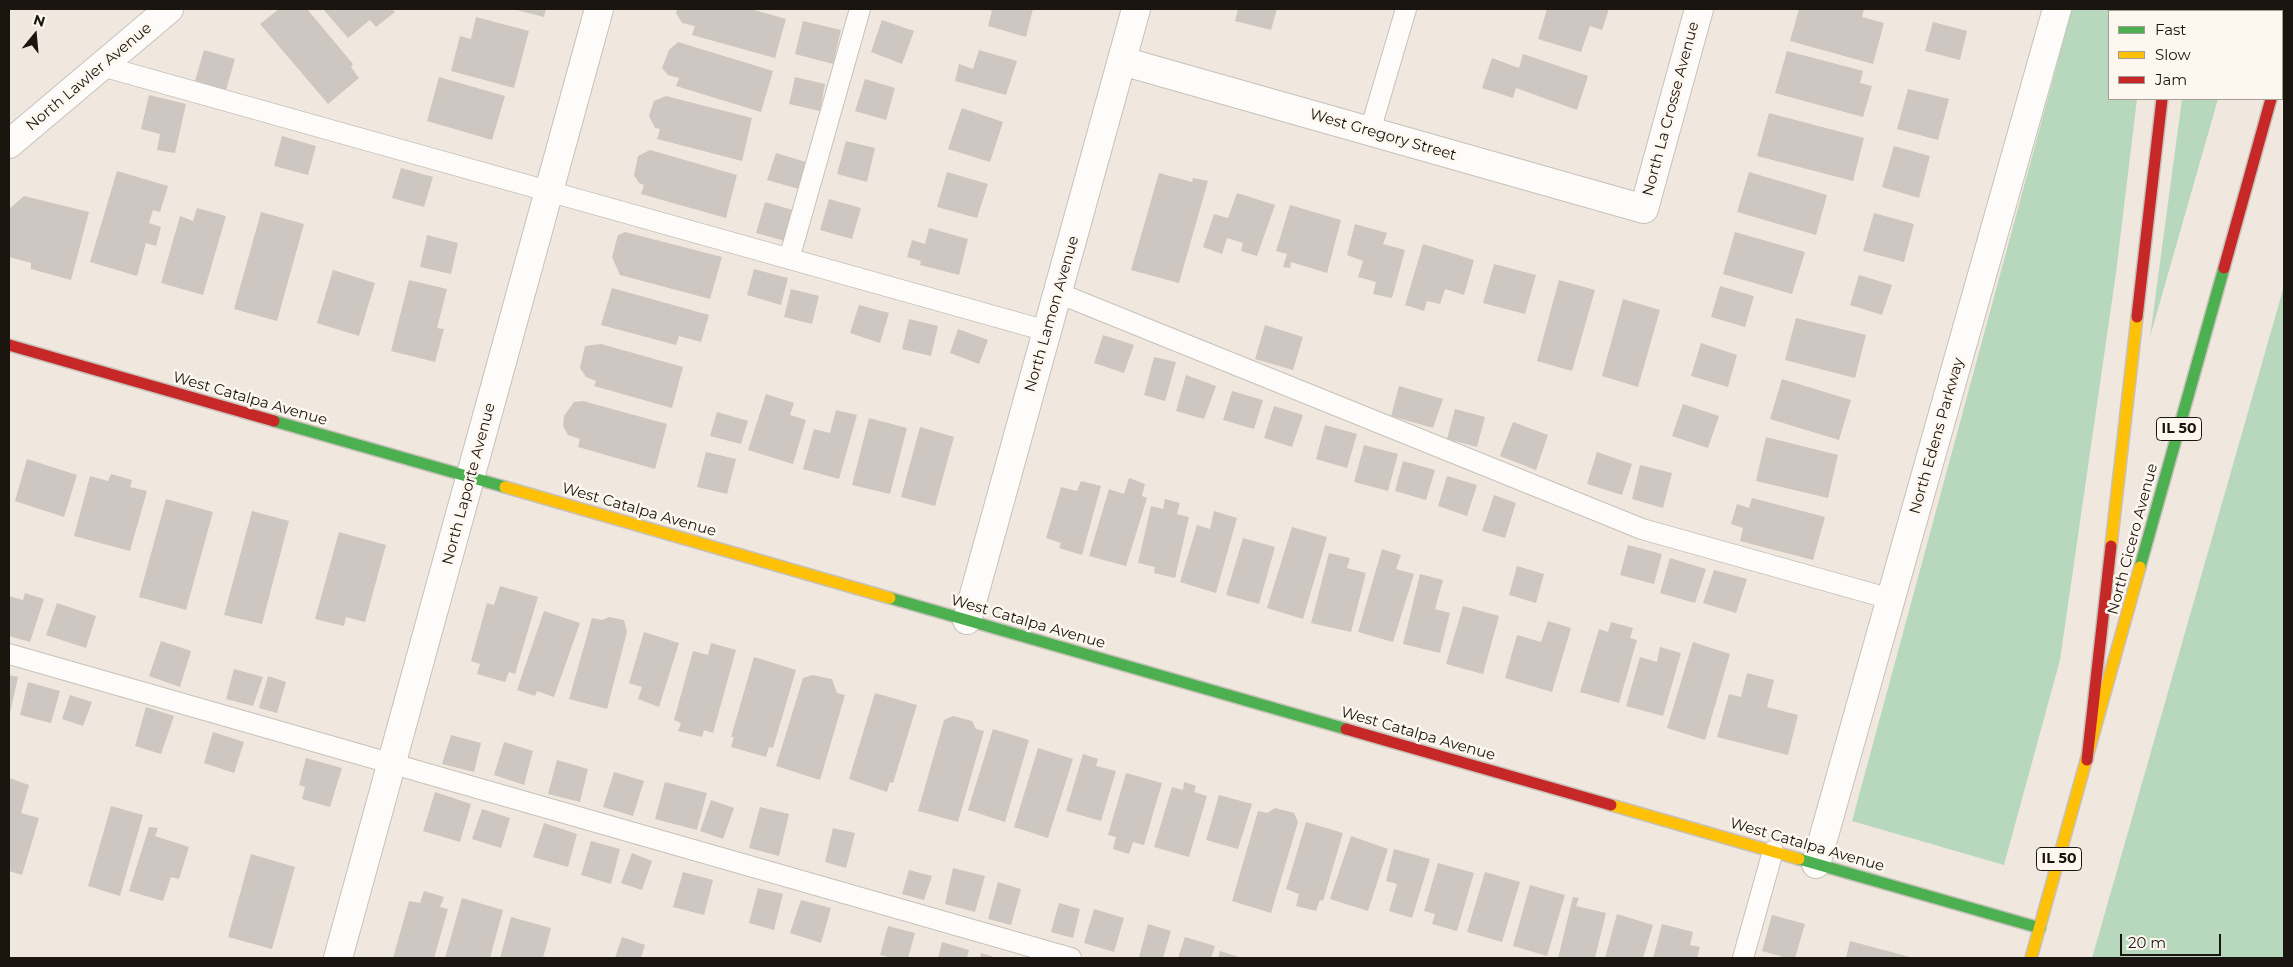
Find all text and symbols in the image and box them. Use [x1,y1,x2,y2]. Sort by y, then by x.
north arrow [10,10,60,60]
legend [2108,10,2283,100]
street label: North Lawler Avenue [23,19,155,135]
street label: North La Crosse Avenue [1639,20,1703,198]
text: Fast [2155,20,2186,39]
text: Slow [2155,45,2191,64]
text: Jam [2155,70,2187,89]
street label: West Gregory Street [1308,105,1458,165]
street label: North Lamon Avenue [1021,234,1083,394]
street label: North Edens Parkway [1906,356,1968,516]
street label: West Catalpa Avenue [171,368,329,430]
street label: North Laporte Avenue [439,401,499,567]
road number: IL 50 [2156,418,2202,440]
street label: North Cicero Avenue [2104,461,2162,617]
street label: West Catalpa Avenue [560,479,718,541]
street label: West Catalpa Avenue [949,591,1107,653]
street label: West Catalpa Avenue [1339,703,1497,765]
street label: West Catalpa Avenue [1728,814,1886,876]
road number: IL 50 [2036,848,2082,871]
scale bar [2123,924,2224,956]
text: 20 m [2128,933,2166,952]

